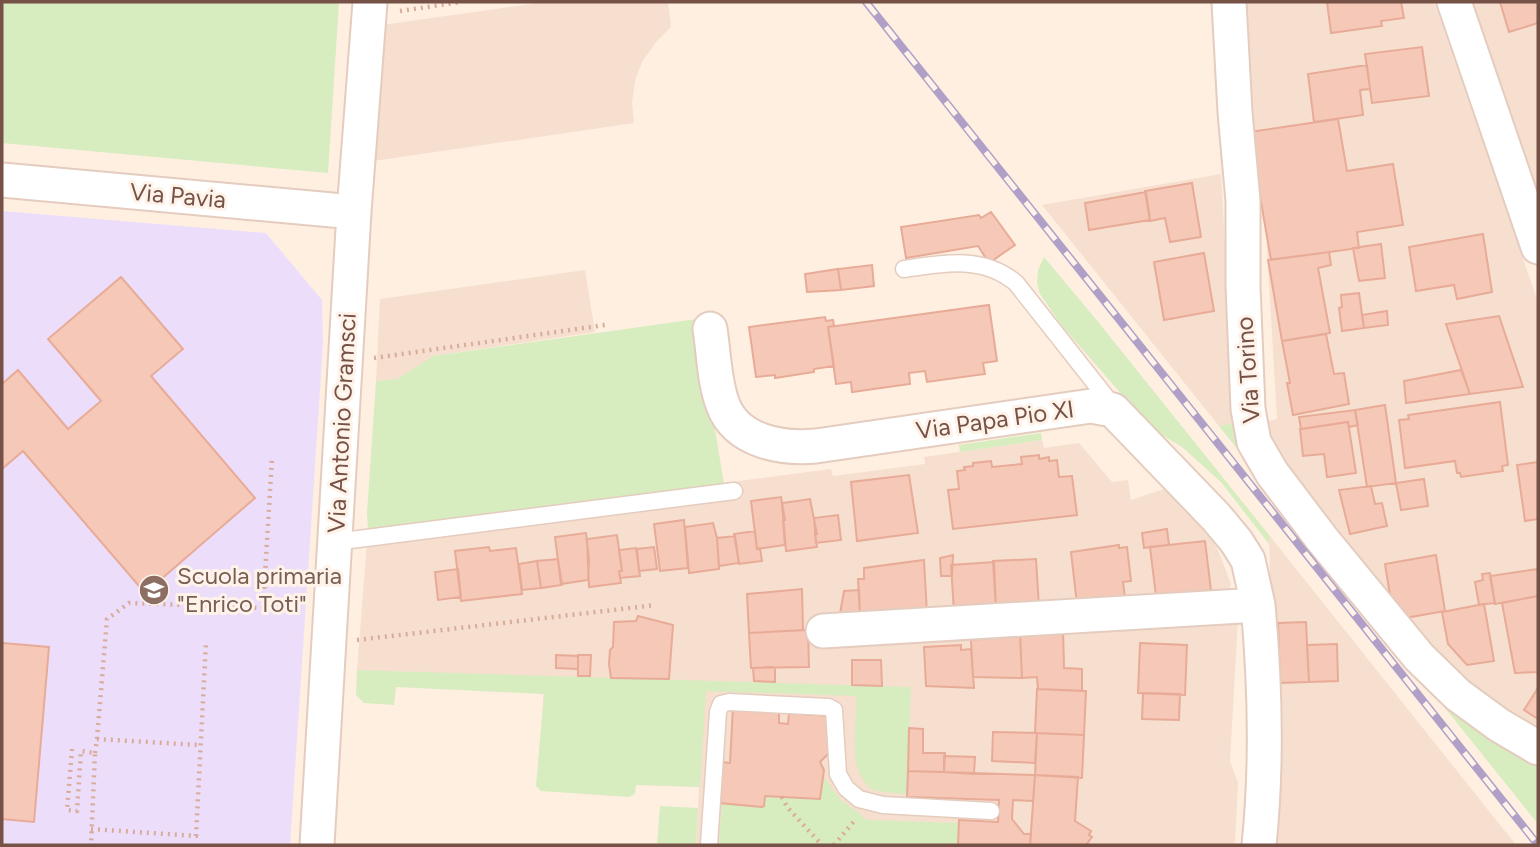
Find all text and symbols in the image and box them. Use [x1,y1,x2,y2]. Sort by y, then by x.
street label: Via Pavia [129,177,227,214]
street label: Via Antonio Gramsci [321,312,362,534]
street label: Via Torino [1229,316,1266,424]
street label: Via Papa Pio XI [914,394,1076,445]
place label: Scuola primaria "Enrico Toti" [177,561,342,618]
school or university icon: Scuola primaria "Enrico Toti" [137,573,171,607]

